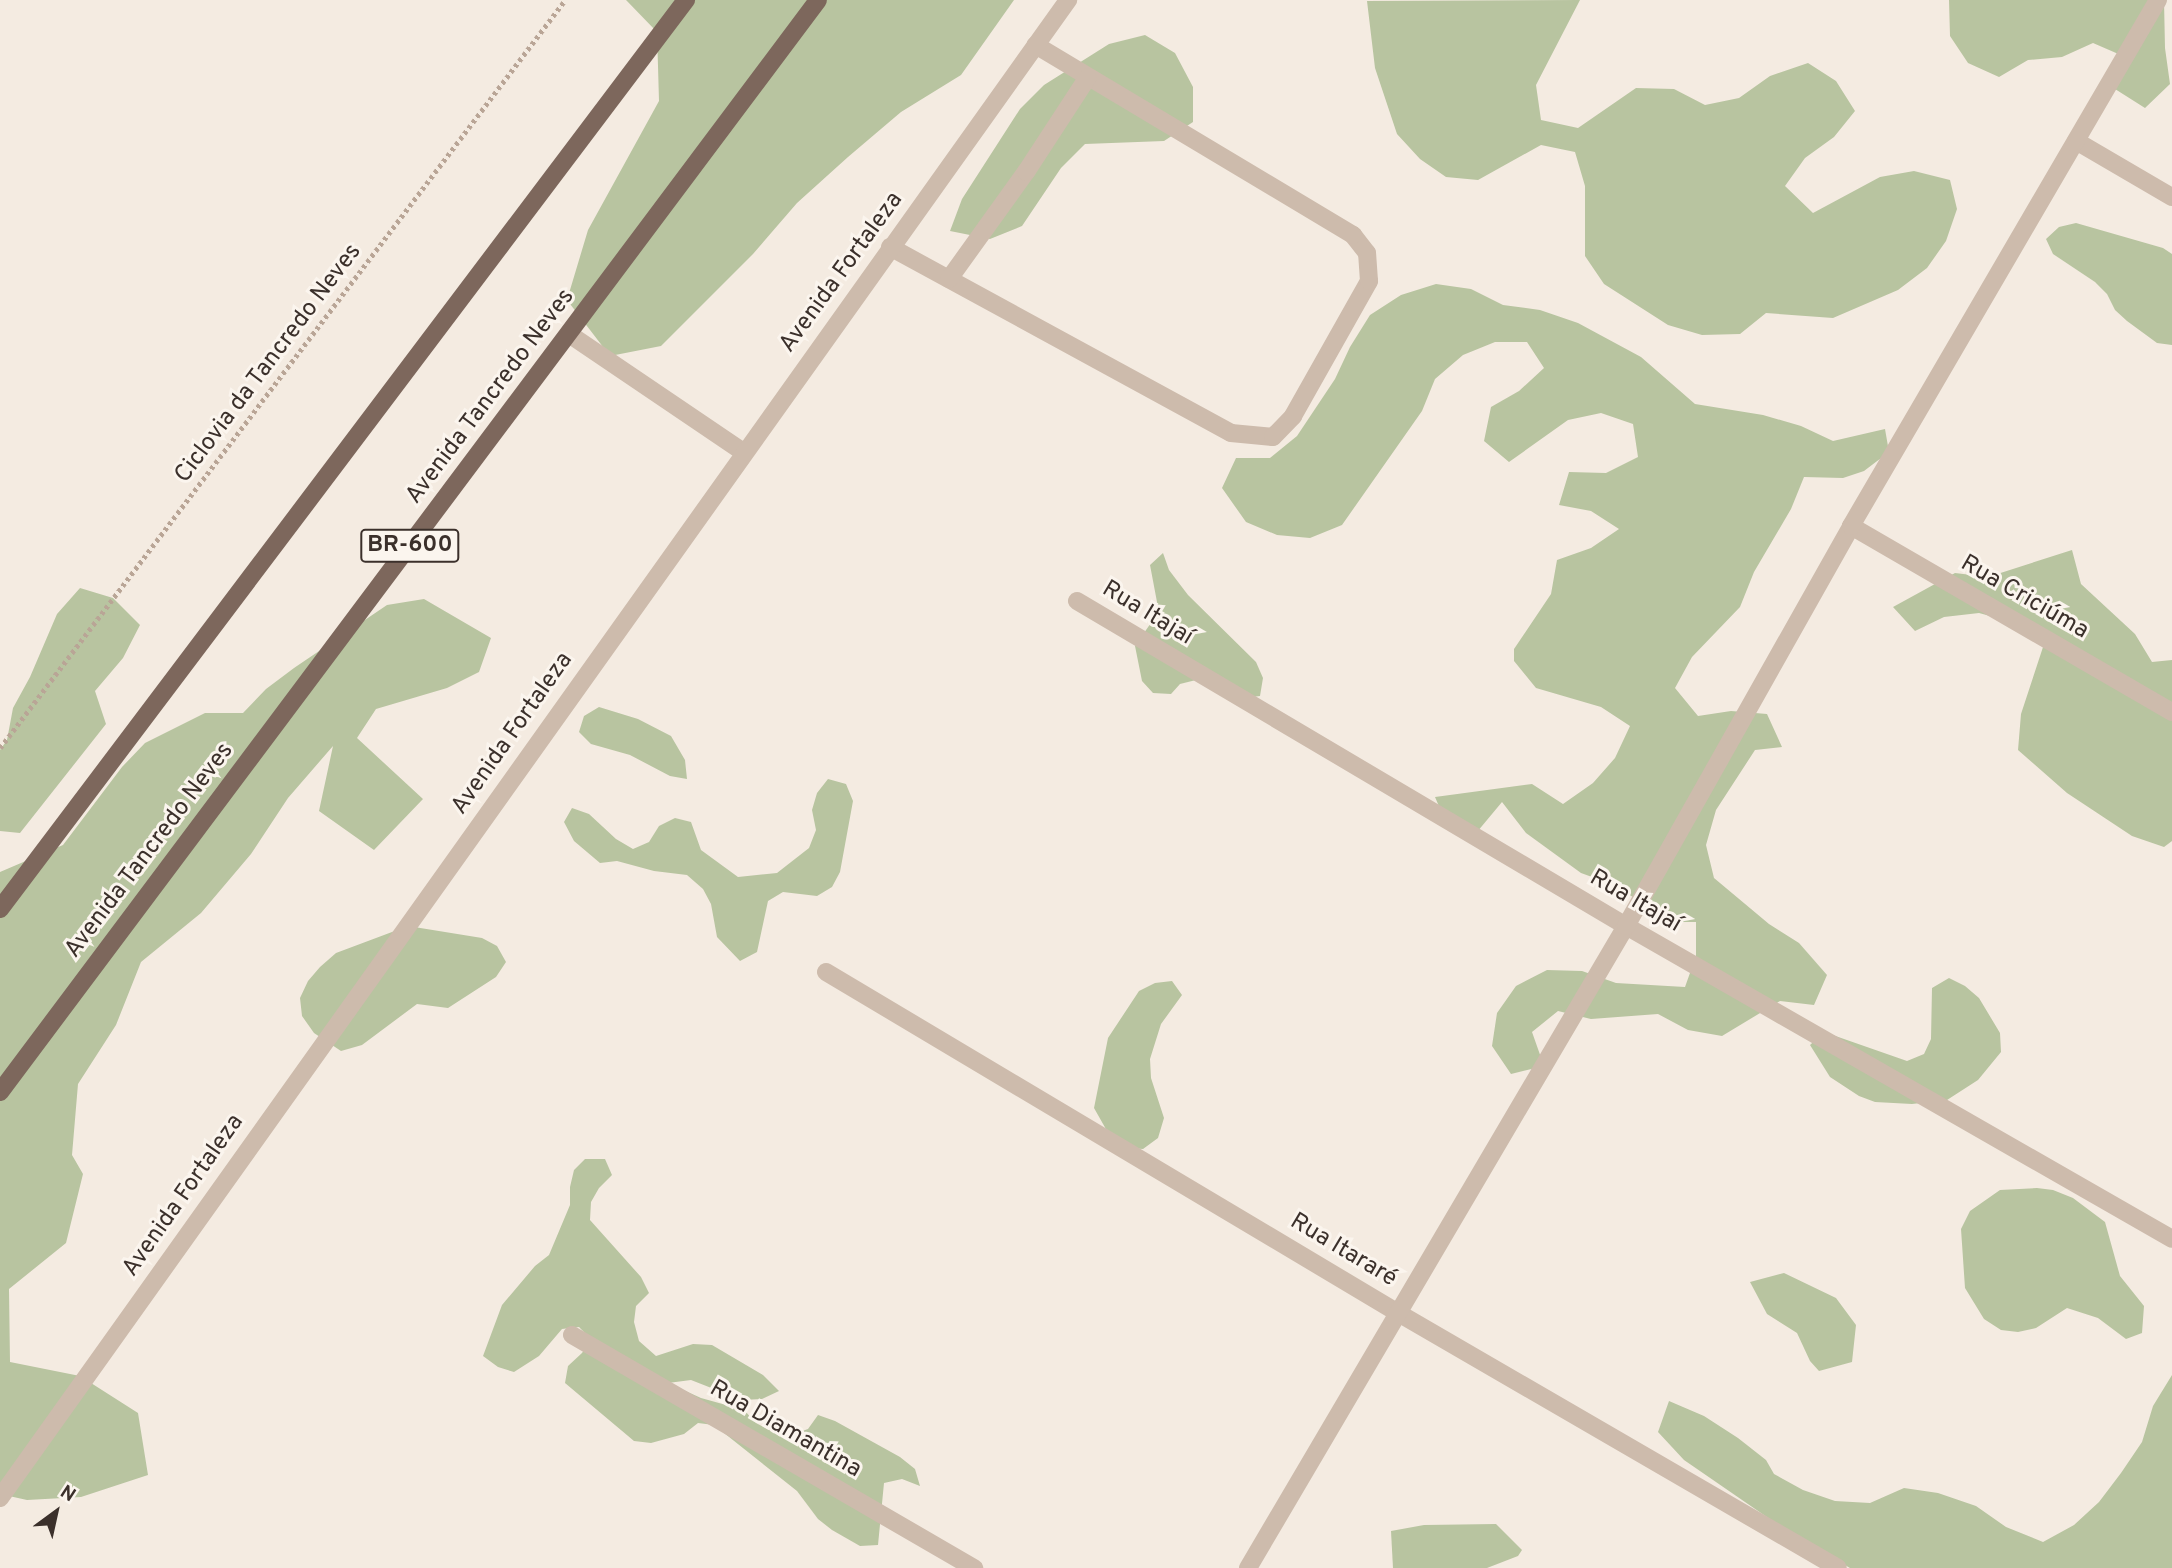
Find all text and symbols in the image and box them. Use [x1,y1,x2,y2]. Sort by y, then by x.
street label: Avenida Fortaleza [774,187,910,359]
street label: Ciclovia da Tancredo Neves [169,238,369,490]
street label: Avenida Tancredo Neves [400,283,582,511]
road number: BR-600 [359,526,461,566]
street label: Rua Criciúma [1955,550,2093,646]
street label: Rua Itajaí [1096,576,1198,652]
street label: Avenida Fortaleza [446,647,580,821]
street label: Avenida Tancredo Neves [59,737,241,965]
street label: Rua Itajaí [1584,864,1686,940]
street label: Avenida Fortaleza [117,1109,251,1283]
street label: Rua Itararé [1284,1208,1402,1294]
street label: Rua Diamantina [704,1375,866,1485]
north arrow [21,1477,91,1547]
text: N [55,1481,80,1508]

